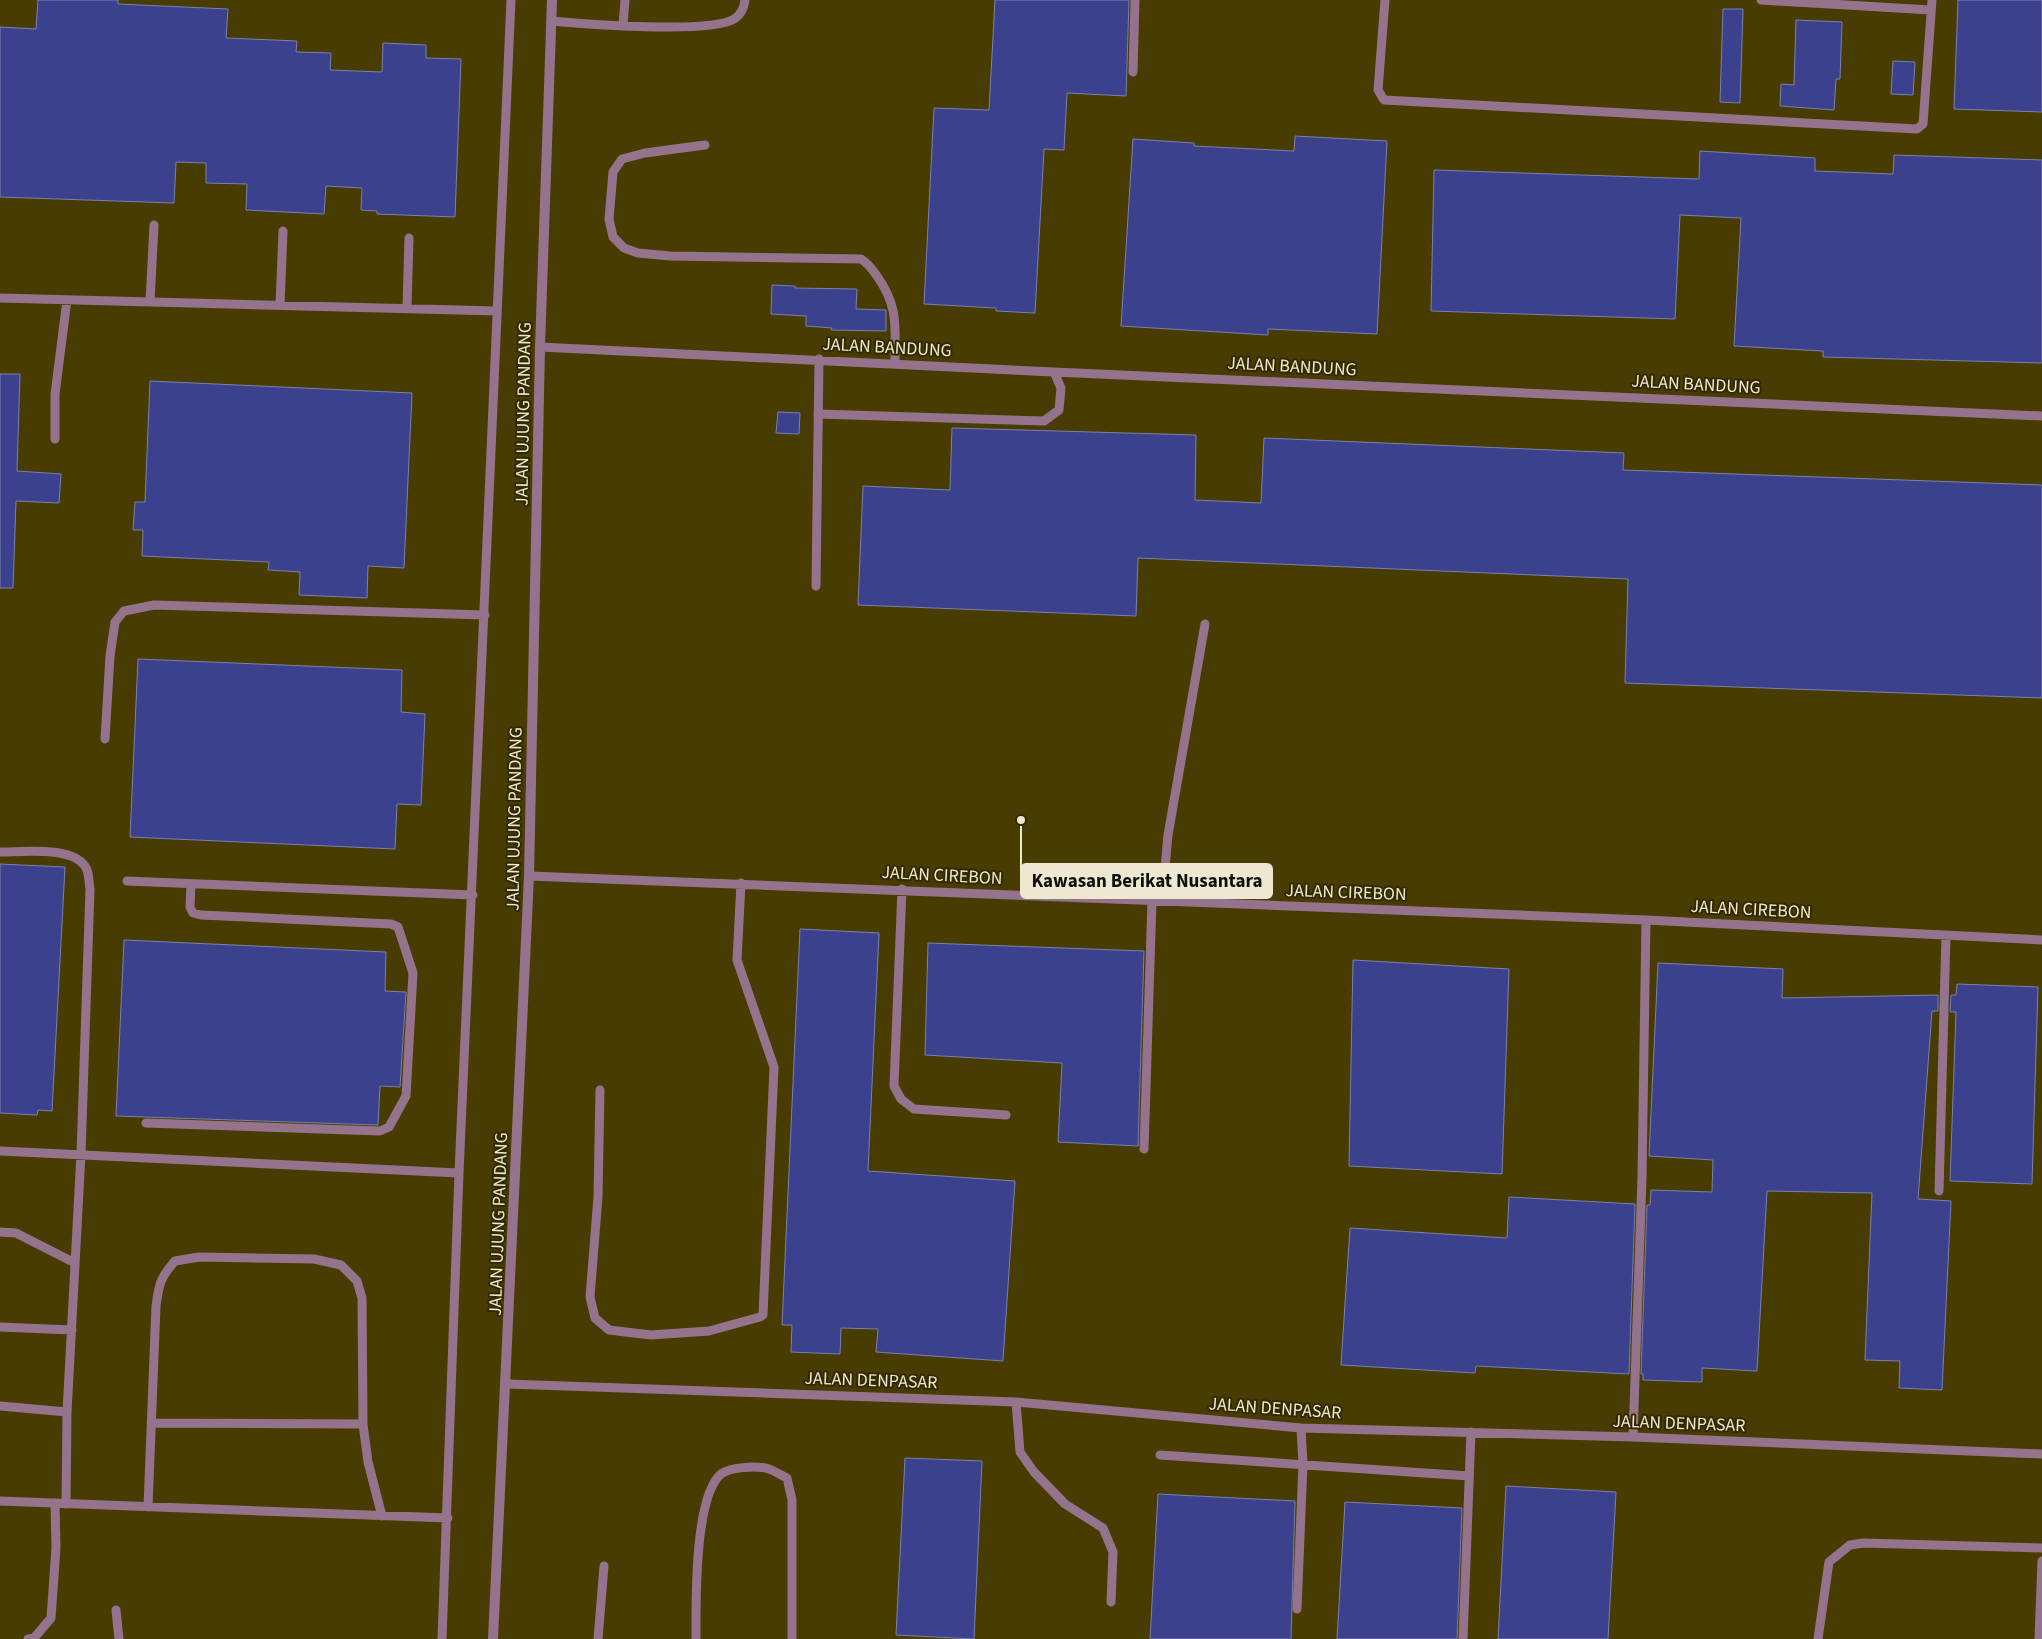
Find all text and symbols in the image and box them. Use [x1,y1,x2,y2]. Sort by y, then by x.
street label: JALAN UJUNG PANDANG [509,322,538,506]
street label: JALAN BANDUNG [822,332,952,363]
street label: JALAN BANDUNG [1227,351,1357,382]
street label: JALAN BANDUNG [1631,369,1761,400]
street label: JALAN UJUNG PANDANG [500,727,529,911]
street label: JALAN CIREBON [881,860,1003,891]
callout: Kawasan Berikat Nusantara [1021,864,1272,898]
text: Kawasan Berikat Nusantara [1031,868,1263,895]
street label: JALAN CIREBON [1285,878,1407,907]
street label: JALAN CIREBON [1690,894,1812,925]
street label: JALAN UJUNG PANDANG [483,1132,514,1316]
street label: JALAN DENPASAR [804,1366,938,1395]
street label: JALAN DENPASAR [1208,1391,1342,1426]
street label: JALAN DENPASAR [1612,1409,1746,1438]

